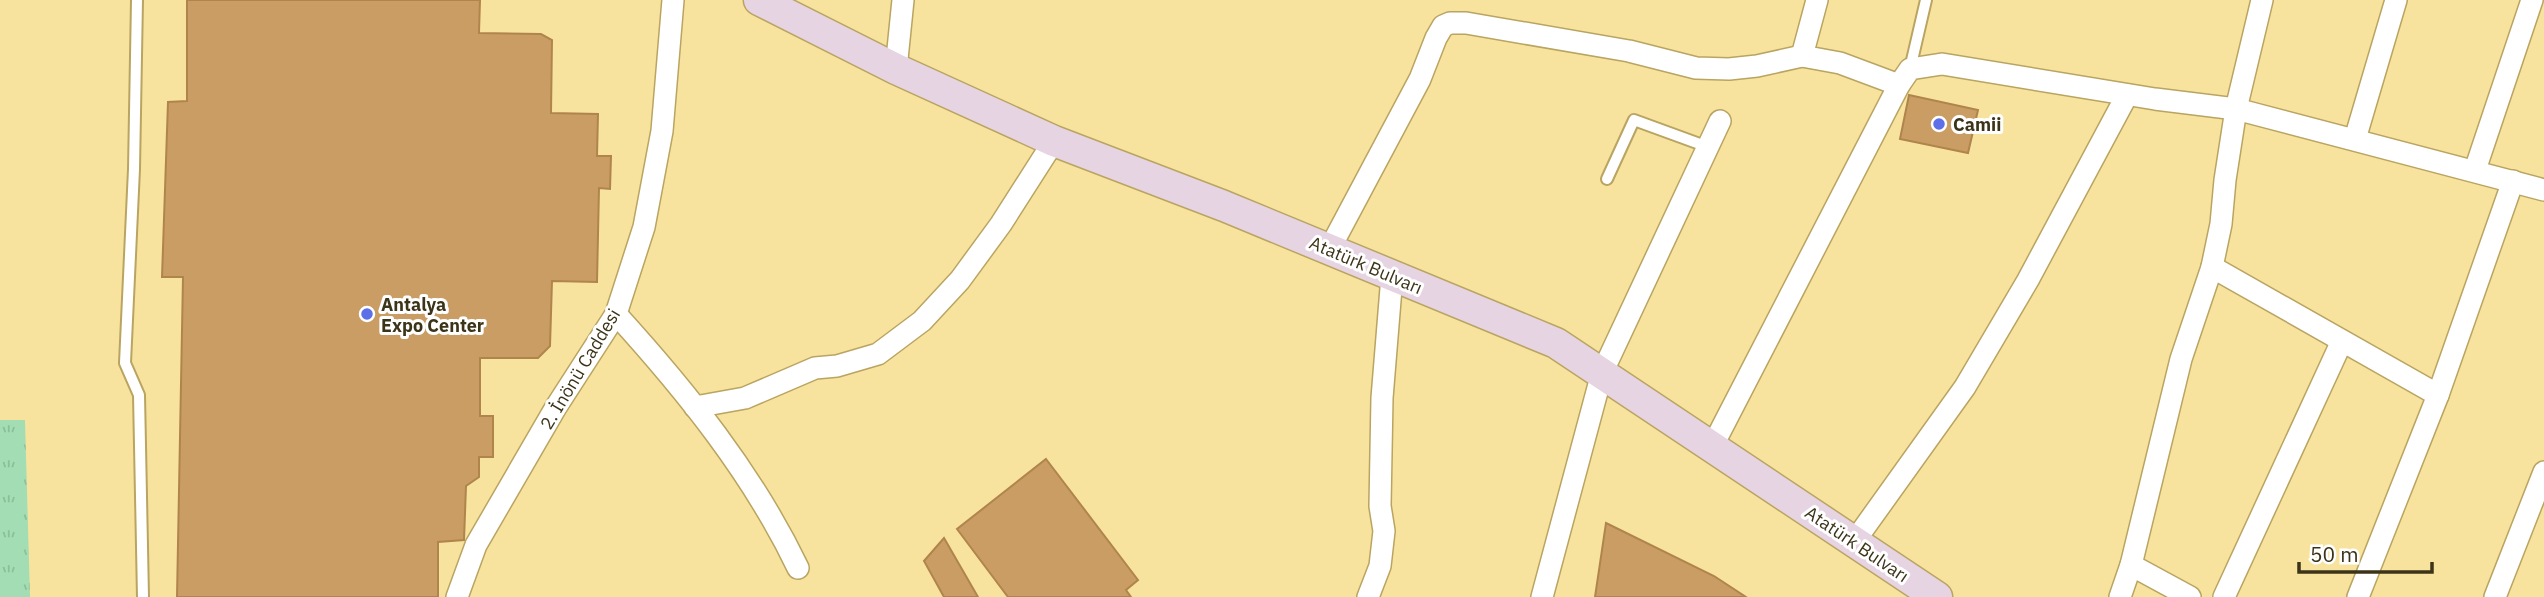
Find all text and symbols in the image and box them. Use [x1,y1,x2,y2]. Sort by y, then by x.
place label: Camii [1953,113,2001,136]
marker: Camii [1931,116,1947,132]
street label: Atatürk Bulvarı [1306,231,1426,299]
place label: Antalya Expo Center [381,293,484,337]
street label: 2. İnönü Caddesi [535,304,625,434]
marker: Antalya Expo Center [359,306,375,322]
street label: Atatürk Bulvarı [1801,501,1913,587]
scale bar [2299,530,2432,574]
text: 50 m [2310,540,2359,568]

